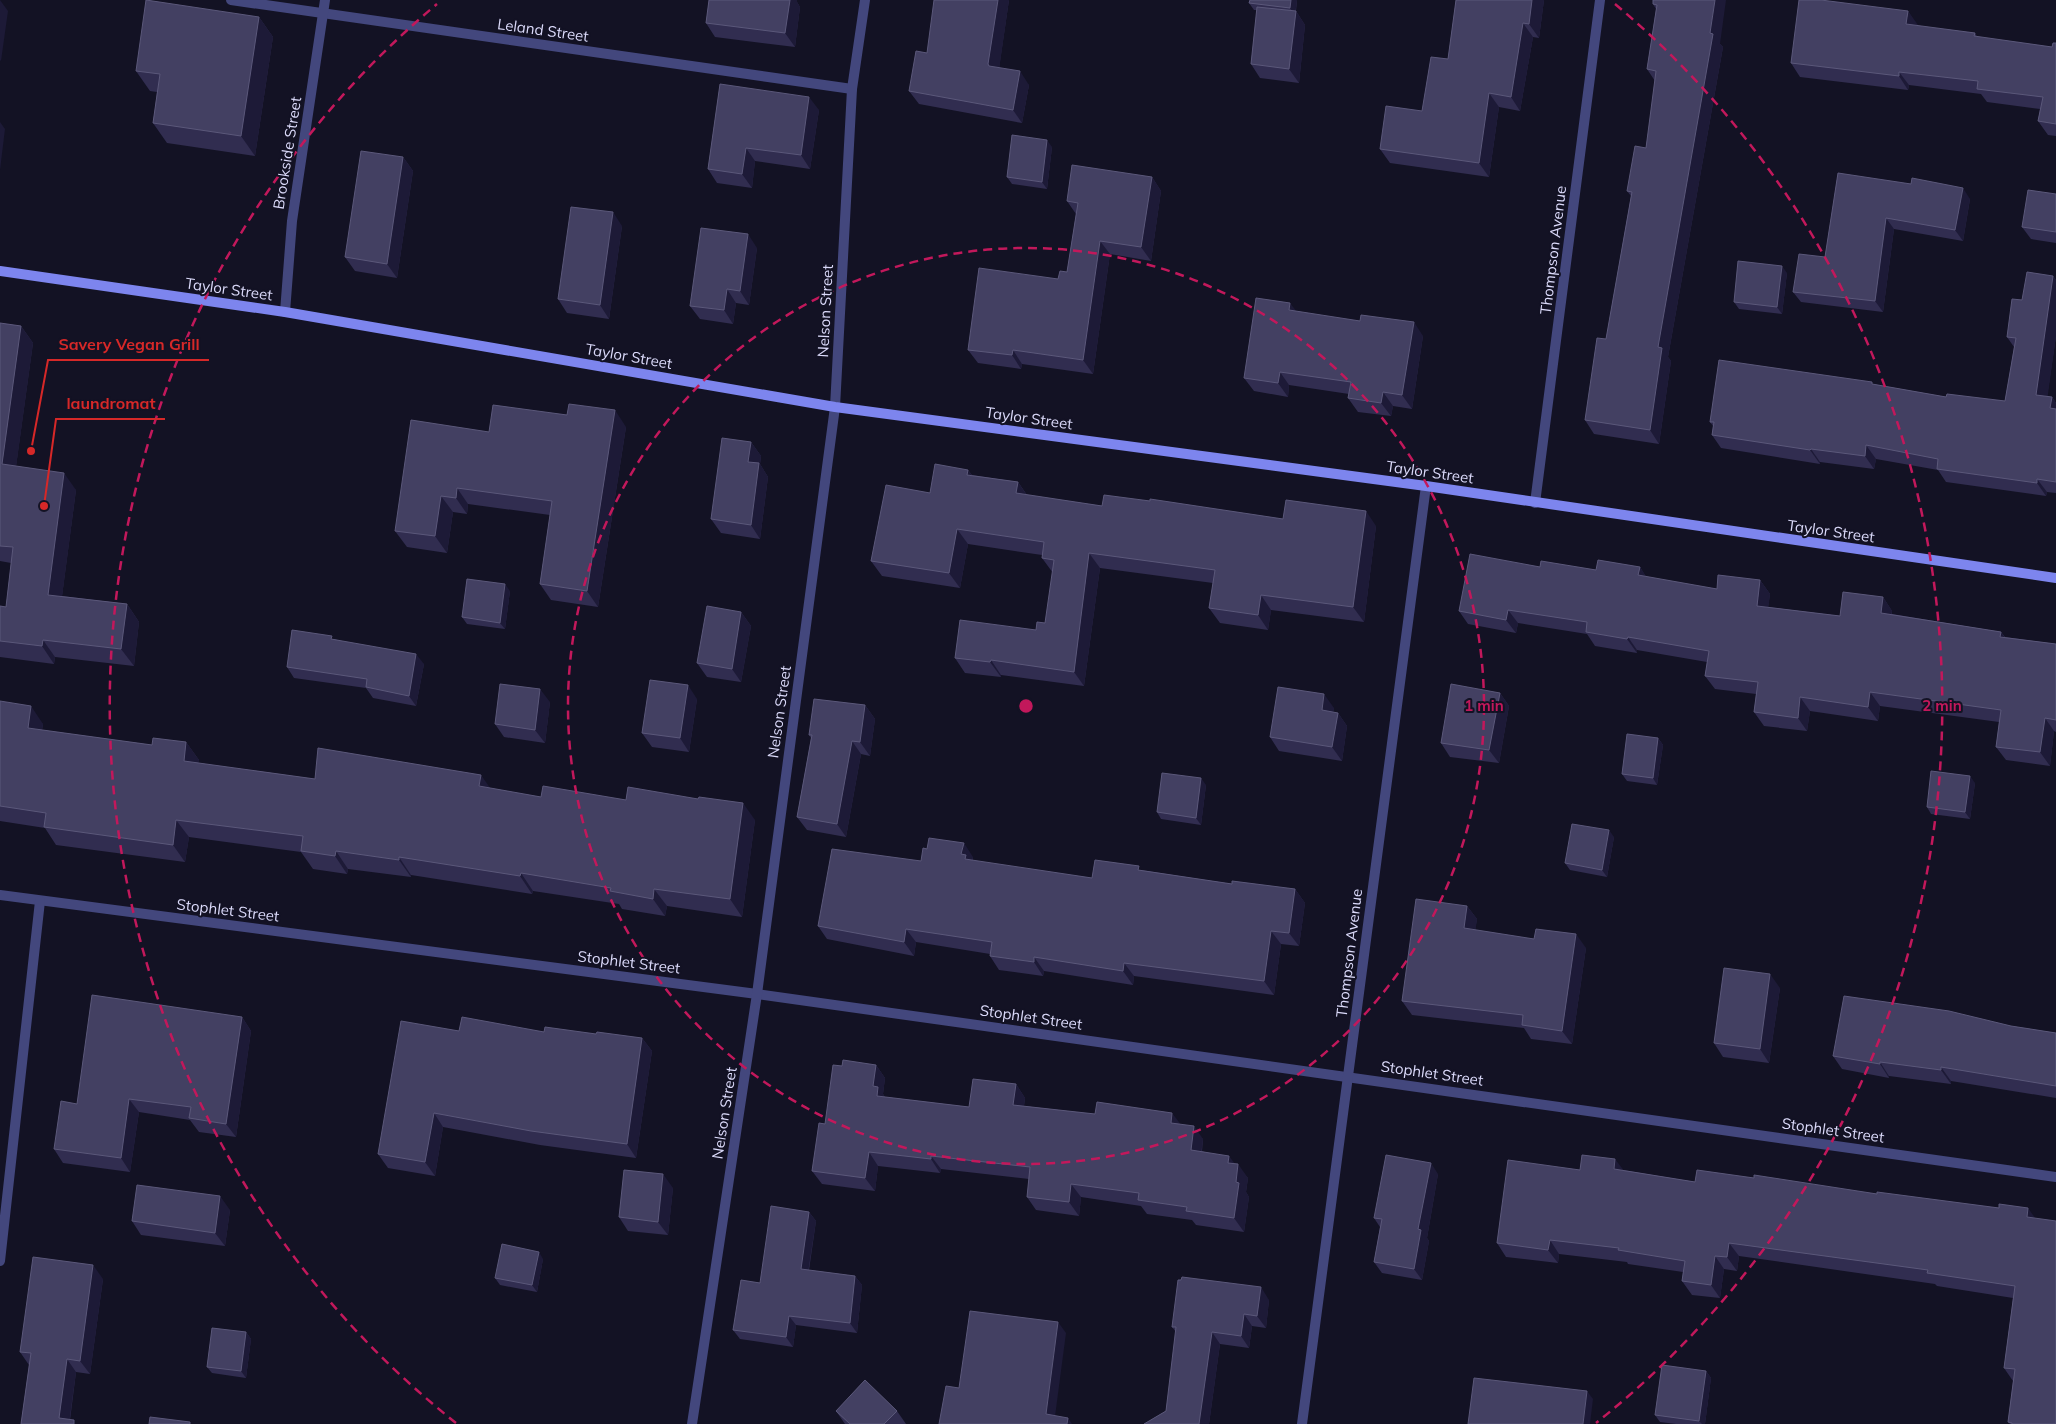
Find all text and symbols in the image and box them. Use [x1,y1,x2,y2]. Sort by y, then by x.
street label: Leland Street [496,14,590,46]
street label: Brookside Street [269,95,305,211]
street label: Thompson Avenue [1536,185,1570,315]
street label: Nelson Street [813,264,837,358]
street label: Taylor Street [184,273,274,305]
callout: Savery Vegan Grill [48,329,209,360]
text: Savery Vegan Grill [58,334,200,354]
street label: Taylor Street [584,339,674,373]
callout: laundromat [56,388,165,419]
text: laundromat [66,393,156,413]
street label: Taylor Street [984,402,1074,434]
street label: Taylor Street [1385,456,1475,488]
street label: Taylor Street [1786,515,1876,547]
street label: Nelson Street [763,665,795,759]
text: 1 min [1464,696,1504,715]
text: 2 min [1922,696,1962,715]
centre of rings [1017,697,1035,715]
street label: Thompson Avenue [1332,888,1366,1018]
street label: Stophlet Street [176,894,280,926]
street label: Stophlet Street [577,946,681,978]
street label: Stophlet Street [979,1000,1083,1034]
street label: Stophlet Street [1380,1056,1484,1090]
street label: Nelson Street [707,1066,741,1160]
street label: Stophlet Street [1781,1113,1885,1147]

